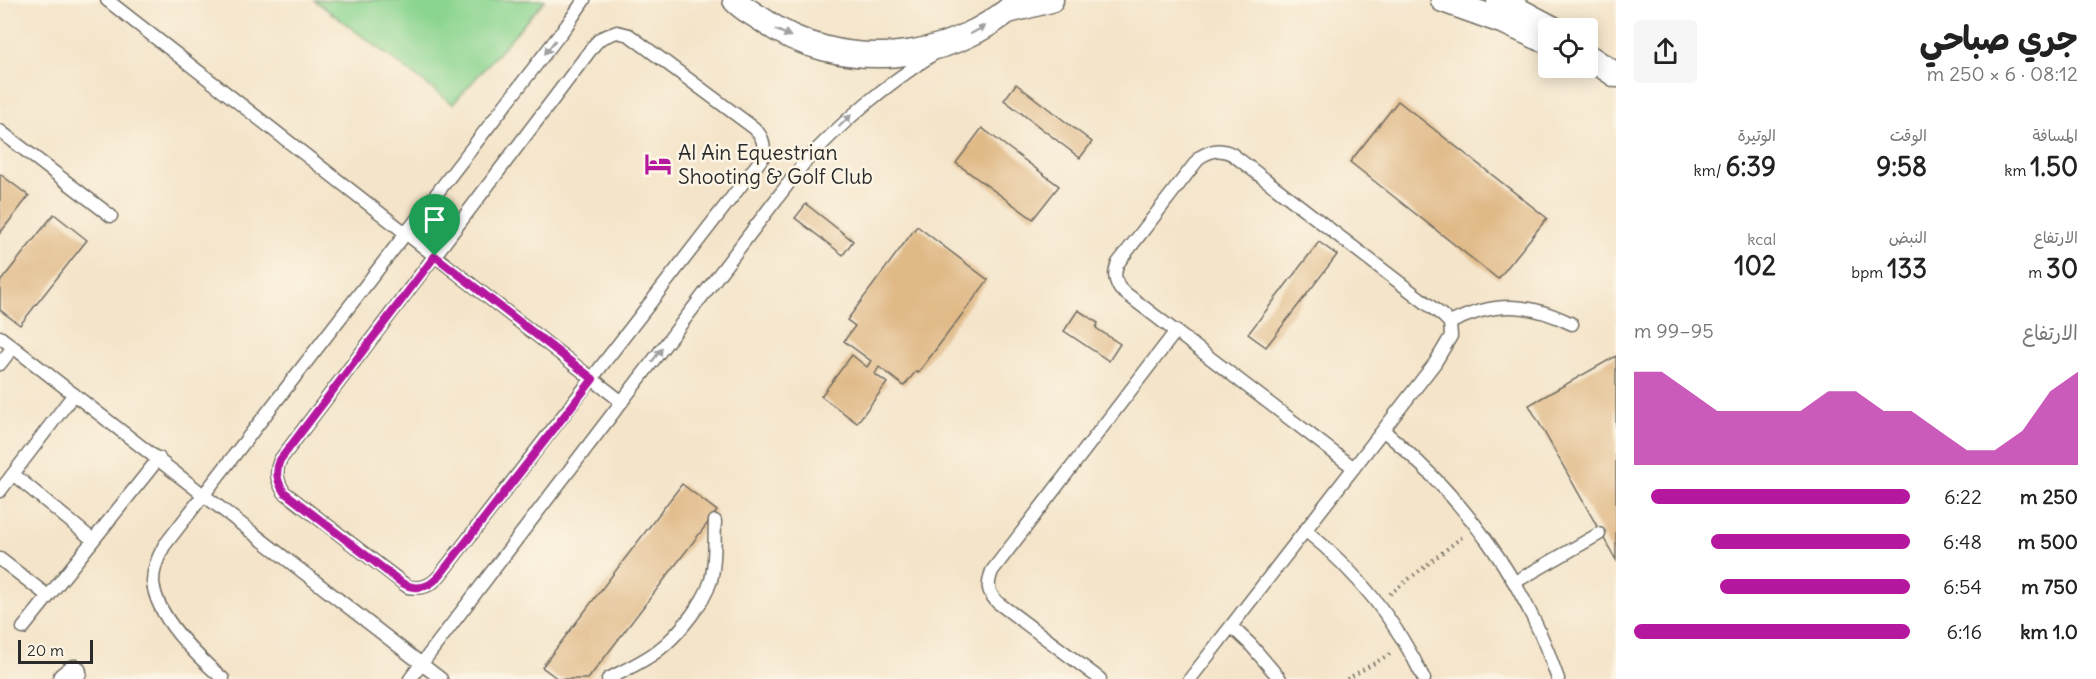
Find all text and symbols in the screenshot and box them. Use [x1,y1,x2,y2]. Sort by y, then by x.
text: جري صباحي [1919,17,2078,59]
map controls [1538,18,1598,78]
button: locate [1538,18,1598,78]
button: share [1634,20,1697,83]
one-way arrow [970,25,987,35]
one-way arrow [775,28,793,38]
one-way arrow [544,40,556,55]
text: 08:12 · 6 × 250 m [1927,61,2078,86]
one-way arrow [837,115,851,129]
text: الوتيرة [1737,125,1776,145]
text: الوقت [1890,125,1927,145]
text: المسافة [2032,125,2078,145]
place label: Al Ain Equestrian Shooting & Golf Club [678,139,873,190]
hotel icon: Al Ain Equestrian Shooting & Golf Club [643,149,673,179]
text: 6:39 [1725,150,1776,183]
text: 9:58 [1876,150,1927,183]
text: 1.50 [2030,150,2078,183]
text: /km [1694,160,1725,180]
text: km [2004,160,2030,180]
pin [409,194,460,256]
icon: arrive [418,203,451,236]
text: النبض [1889,227,1927,247]
text: الارتفاع [2033,227,2078,247]
text: kcal [1747,229,1776,249]
text: 102 [1734,249,1776,282]
text: 133 [1887,252,1927,285]
text: 30 [2046,252,2078,285]
text: bpm [1851,262,1887,282]
text: m [2028,262,2046,282]
text: 95–99 m [1634,318,1714,343]
text: الارتفاع [2022,320,2078,345]
one-way arrow [651,347,664,363]
text: 6:22 [1944,484,1982,509]
text: 250 m [2020,484,2078,509]
text: 6:48 [1943,529,1982,554]
text: 500 m [2018,529,2078,554]
text: 6:54 [1943,574,1982,599]
text: 750 m [2021,574,2078,599]
text: 6:16 [1946,619,1982,644]
text: 1.0 km [2020,619,2078,644]
scale bar [18,637,93,664]
text: 20 m [27,640,64,660]

